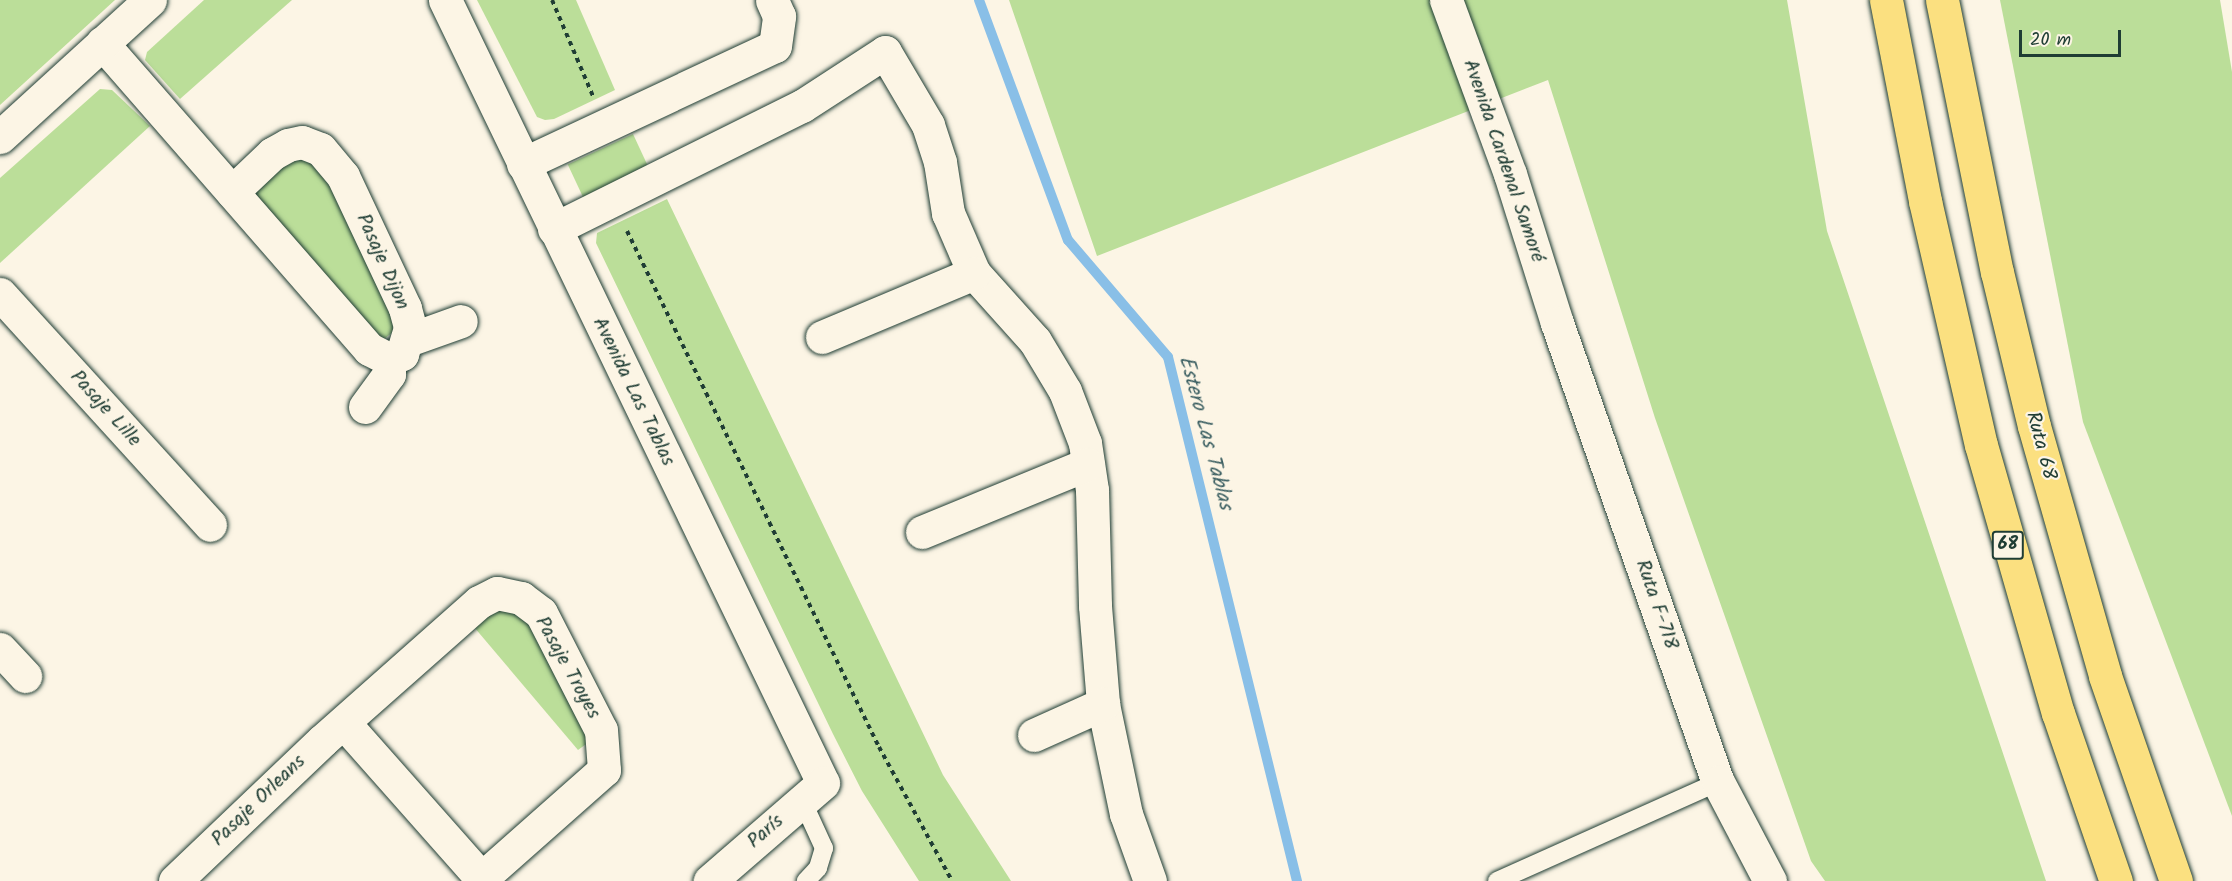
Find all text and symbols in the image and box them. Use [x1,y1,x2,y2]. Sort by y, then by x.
scale bar [2022,18,2124,56]
text: 20 m [2030,26,2071,55]
street label: Avenida Cardenal Samoré [1457,57,1549,265]
street label: Pasaje Dijon [350,210,414,314]
street label: Avenida Las Tablas [587,314,679,470]
water label: Estero Las Tablas [1172,353,1238,513]
street label: Pasaje Lille [64,366,146,452]
street label: Ruta 68 [2019,409,2061,483]
road number: 68 [1992,530,2024,560]
street label: Ruta F-718 [1629,557,1683,653]
street label: Pasaje Troyes [529,613,605,723]
street label: Pasaje Orleans [207,750,311,852]
street label: París [743,810,789,854]

